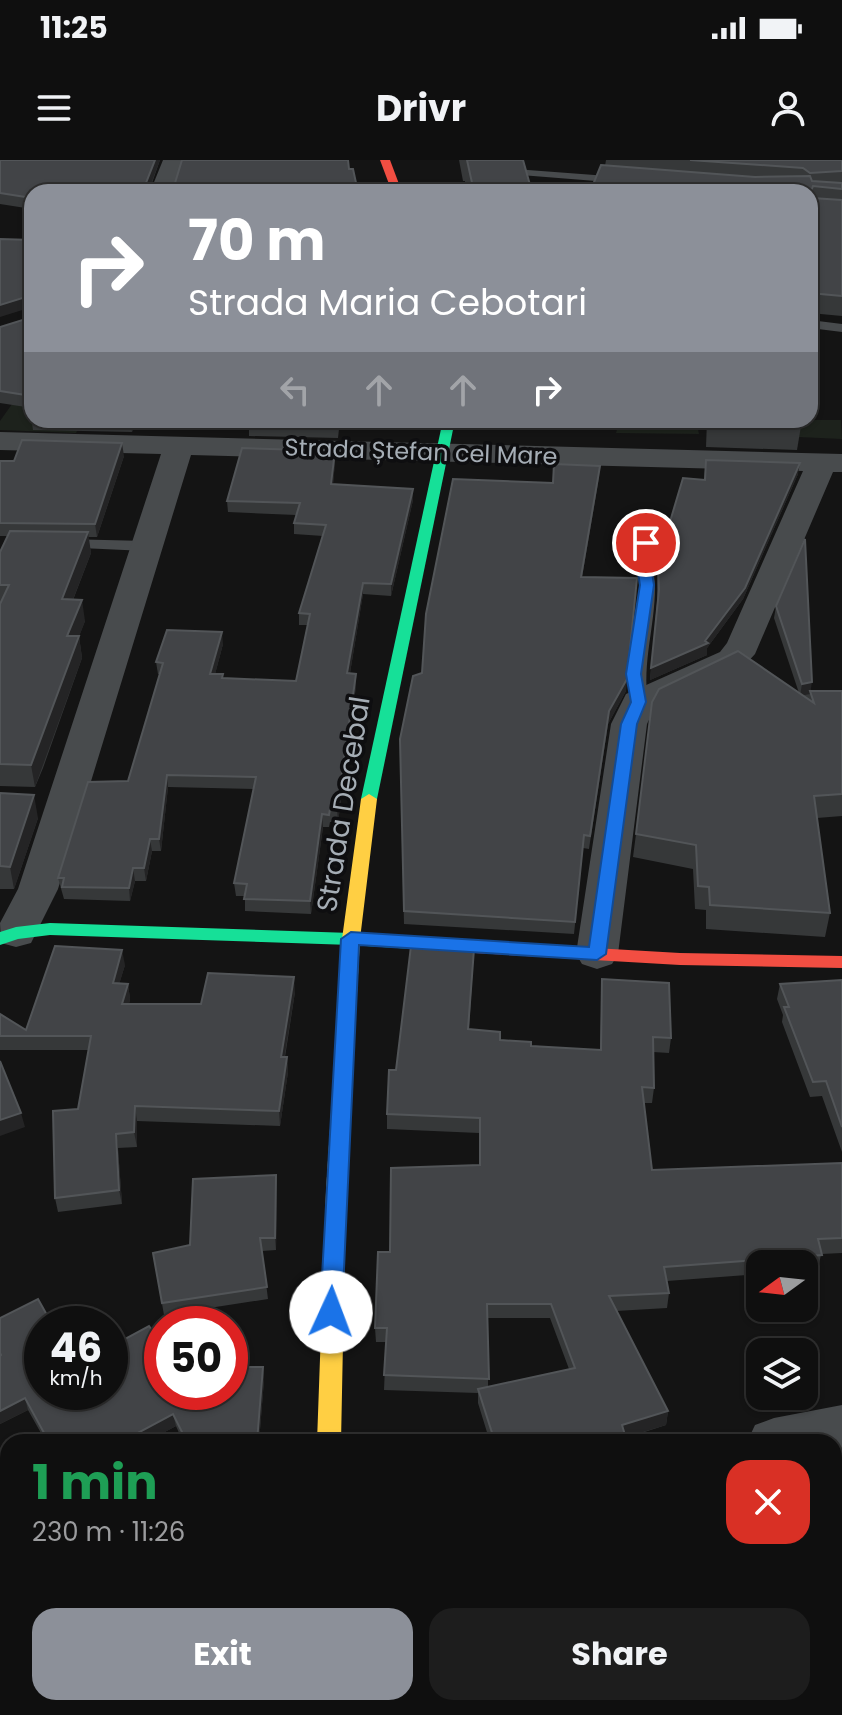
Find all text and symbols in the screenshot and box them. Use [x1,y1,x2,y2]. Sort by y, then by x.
text: 11:25 [40,6,108,49]
text: Drivr [376,83,466,134]
icon: menu [32,86,76,130]
icon: person [766,86,810,130]
text: 70 m [188,201,326,280]
icon: right [56,216,160,320]
text: Strada Maria Cebotari [188,277,587,328]
icon: left [273,368,317,412]
icon: ahead [357,368,401,412]
icon: ahead [441,368,485,412]
icon: right [525,368,569,412]
street label: Strada Ștefan cel Mare [284,430,558,473]
pin [612,509,680,577]
icon: arrive [624,521,668,565]
street label: Strada Decebal [307,694,380,915]
north arrow [746,1250,818,1322]
map controls [746,1250,818,1410]
position arrow [289,1270,373,1354]
speed limit sign: 50 [144,1306,248,1410]
text: 46 [50,1320,102,1376]
button: layers [746,1338,818,1410]
text: km/h [49,1364,103,1392]
text: 1 min [32,1449,158,1516]
button: close [726,1460,810,1544]
text: 230 m · 11:26 [32,1514,185,1550]
button: Exit [32,1608,413,1700]
button: Share [429,1608,810,1700]

